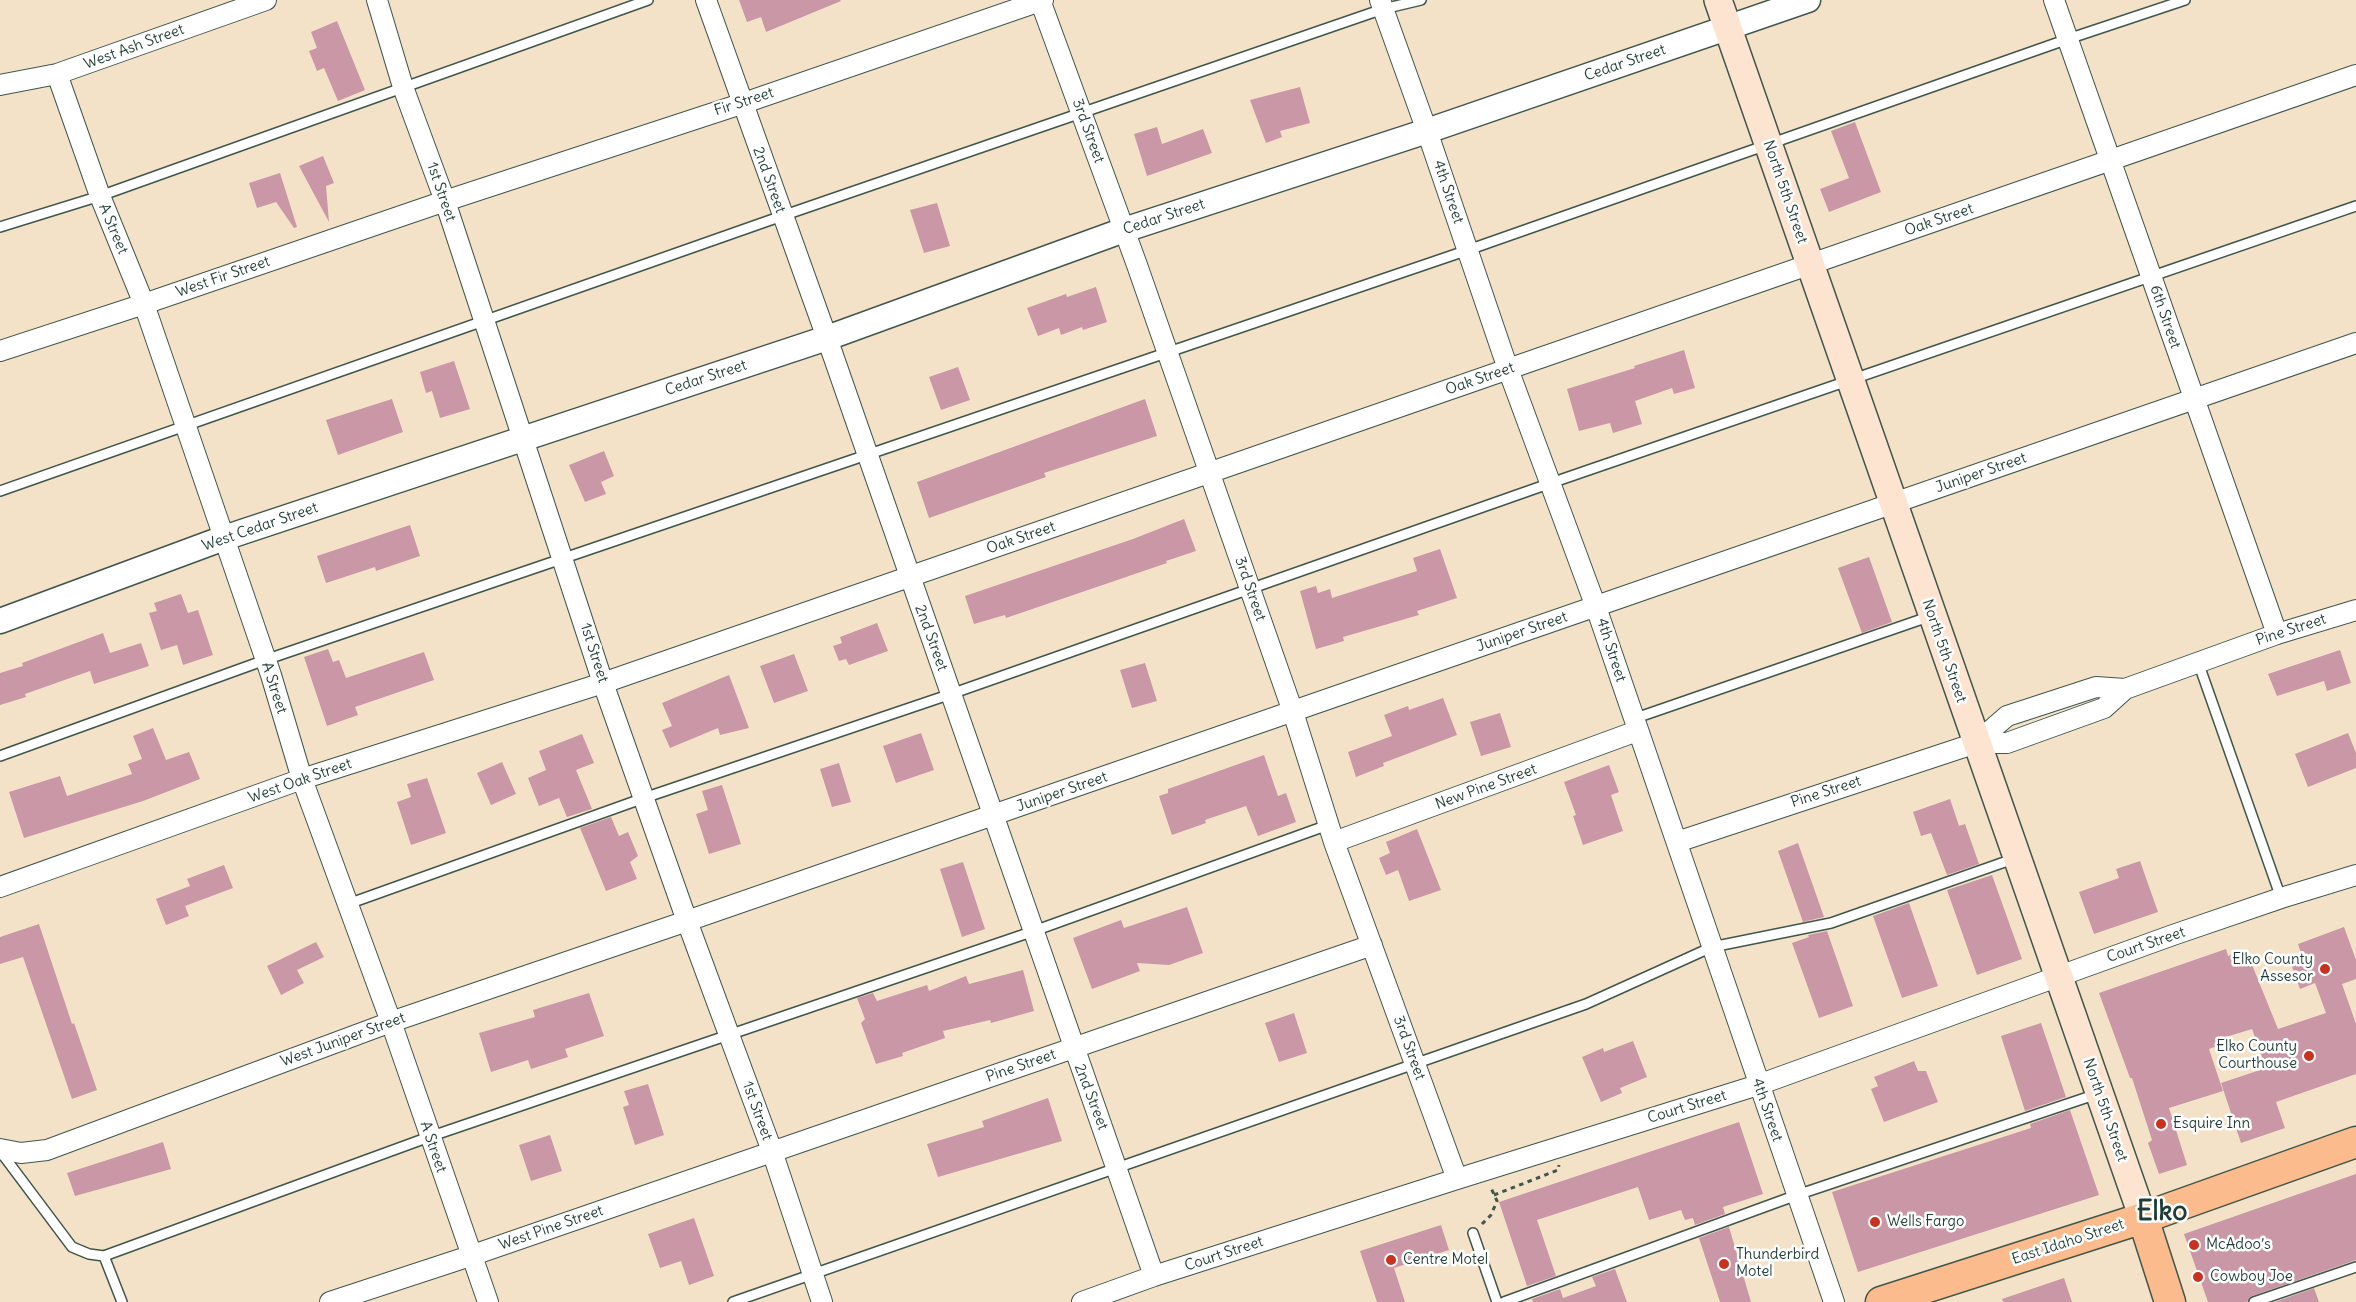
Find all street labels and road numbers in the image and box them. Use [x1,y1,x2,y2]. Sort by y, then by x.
street label: West Ash Street [81,21,187,73]
street label: Cedar Street [1582,41,1668,85]
street label: Fir Street [712,84,776,120]
street label: 3rd Street [1068,96,1108,166]
street label: North 5th Street [1759,138,1811,246]
street label: 2nd Street [749,144,789,216]
street label: 4th Street [1429,158,1467,226]
street label: 1st Street [422,160,460,224]
street label: Cedar Street [1121,195,1207,239]
street label: Oak Street [1902,200,1976,240]
street label: A Street [94,201,132,257]
street label: West Fir Street [174,253,272,301]
street label: 6th Street [2146,283,2184,351]
street label: Cedar Street [663,356,749,400]
street label: Oak Street [1443,359,1517,399]
street label: Juniper Street [1933,449,2029,497]
street label: West Cedar Street [200,499,320,555]
street label: Oak Street [984,518,1058,558]
street label: 3rd Street [1231,554,1269,624]
street label: North 5th Street [1918,597,1970,705]
street label: 2nd Street [911,602,951,674]
street label: Juniper Street [1474,608,1570,656]
street label: Pine Street [2254,610,2328,650]
street label: 4th Street [1592,616,1630,684]
street label: 1st Street [576,621,612,685]
street label: A Street [257,660,291,716]
street label: West Oak Street [246,755,354,807]
street label: New Pine Street [1433,760,1539,814]
street label: Juniper Street [1014,768,1110,816]
street label: Pine Street [1789,772,1863,812]
street label: Court Street [2104,923,2188,967]
street label: West Juniper Street [278,1009,408,1071]
street label: 3rd Street [1389,1013,1429,1083]
street label: Pine Street [984,1046,1058,1086]
street label: North 5th Street [2079,1056,2131,1164]
street label: 2nd Street [1070,1061,1112,1133]
street label: 4th Street [1748,1076,1786,1144]
street label: 1st Street [738,1079,776,1143]
street label: Court Street [1645,1086,1729,1128]
street label: A Street [416,1119,450,1175]
street label: West Pine Street [496,1202,606,1254]
street label: East Idaho Street [2010,1215,2126,1269]
street label: Court Street [1182,1233,1266,1275]

